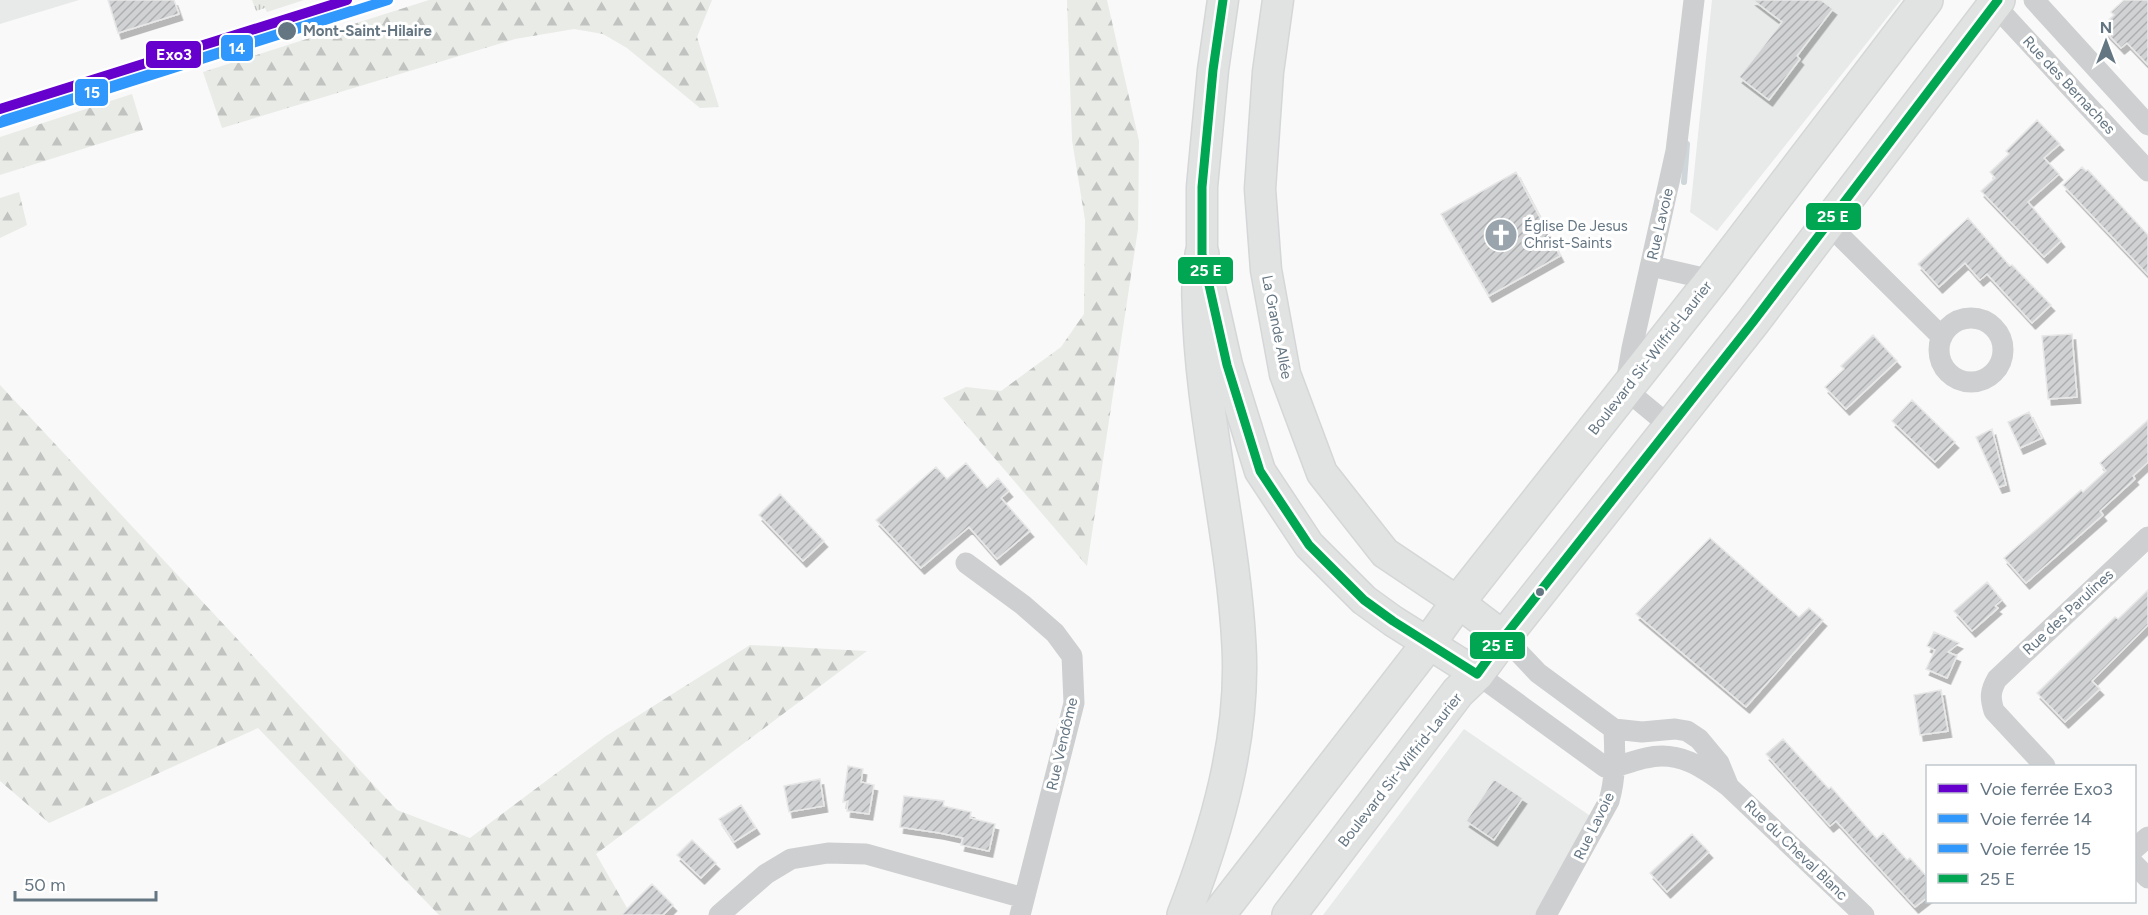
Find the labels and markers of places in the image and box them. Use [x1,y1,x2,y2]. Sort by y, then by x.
marker: Mont-Saint-Hilaire [276,20,298,42]
place label: Mont-Saint-Hilaire [303,22,432,40]
church icon: Église De Jesus Christ-Saints [1483,217,1519,253]
place label: Église De Jesus Christ-Saints [1524,217,1628,252]
unlabelled marker [1534,586,1546,598]

